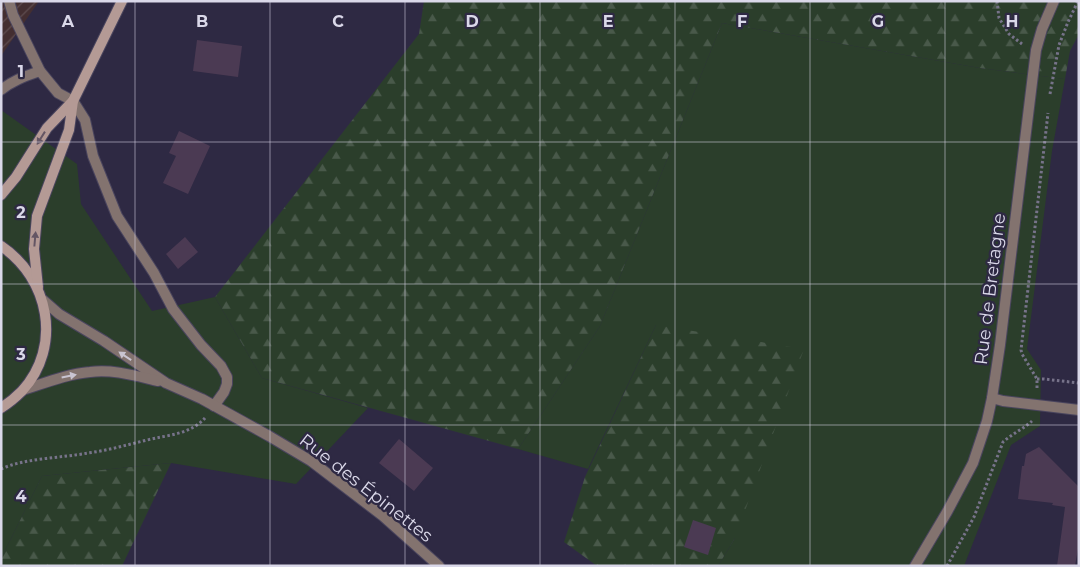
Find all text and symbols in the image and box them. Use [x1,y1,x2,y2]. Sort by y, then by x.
text: A [61,12,75,31]
text: B [196,12,208,31]
text: C [332,12,344,31]
text: D [465,12,479,31]
text: E [603,12,613,31]
text: F [737,12,747,31]
text: G [872,12,884,31]
text: H [1006,12,1018,31]
text: 1 [18,62,24,81]
one-way arrow [37,131,46,144]
text: 2 [16,203,26,222]
street label: Rue de Bretagne [970,212,1010,366]
one-way arrow [31,230,39,246]
text: 3 [15,345,26,364]
one-way arrow [118,351,132,361]
one-way arrow [62,371,78,379]
street label: Rue des Épinettes [295,429,437,547]
text: 4 [15,487,27,506]

